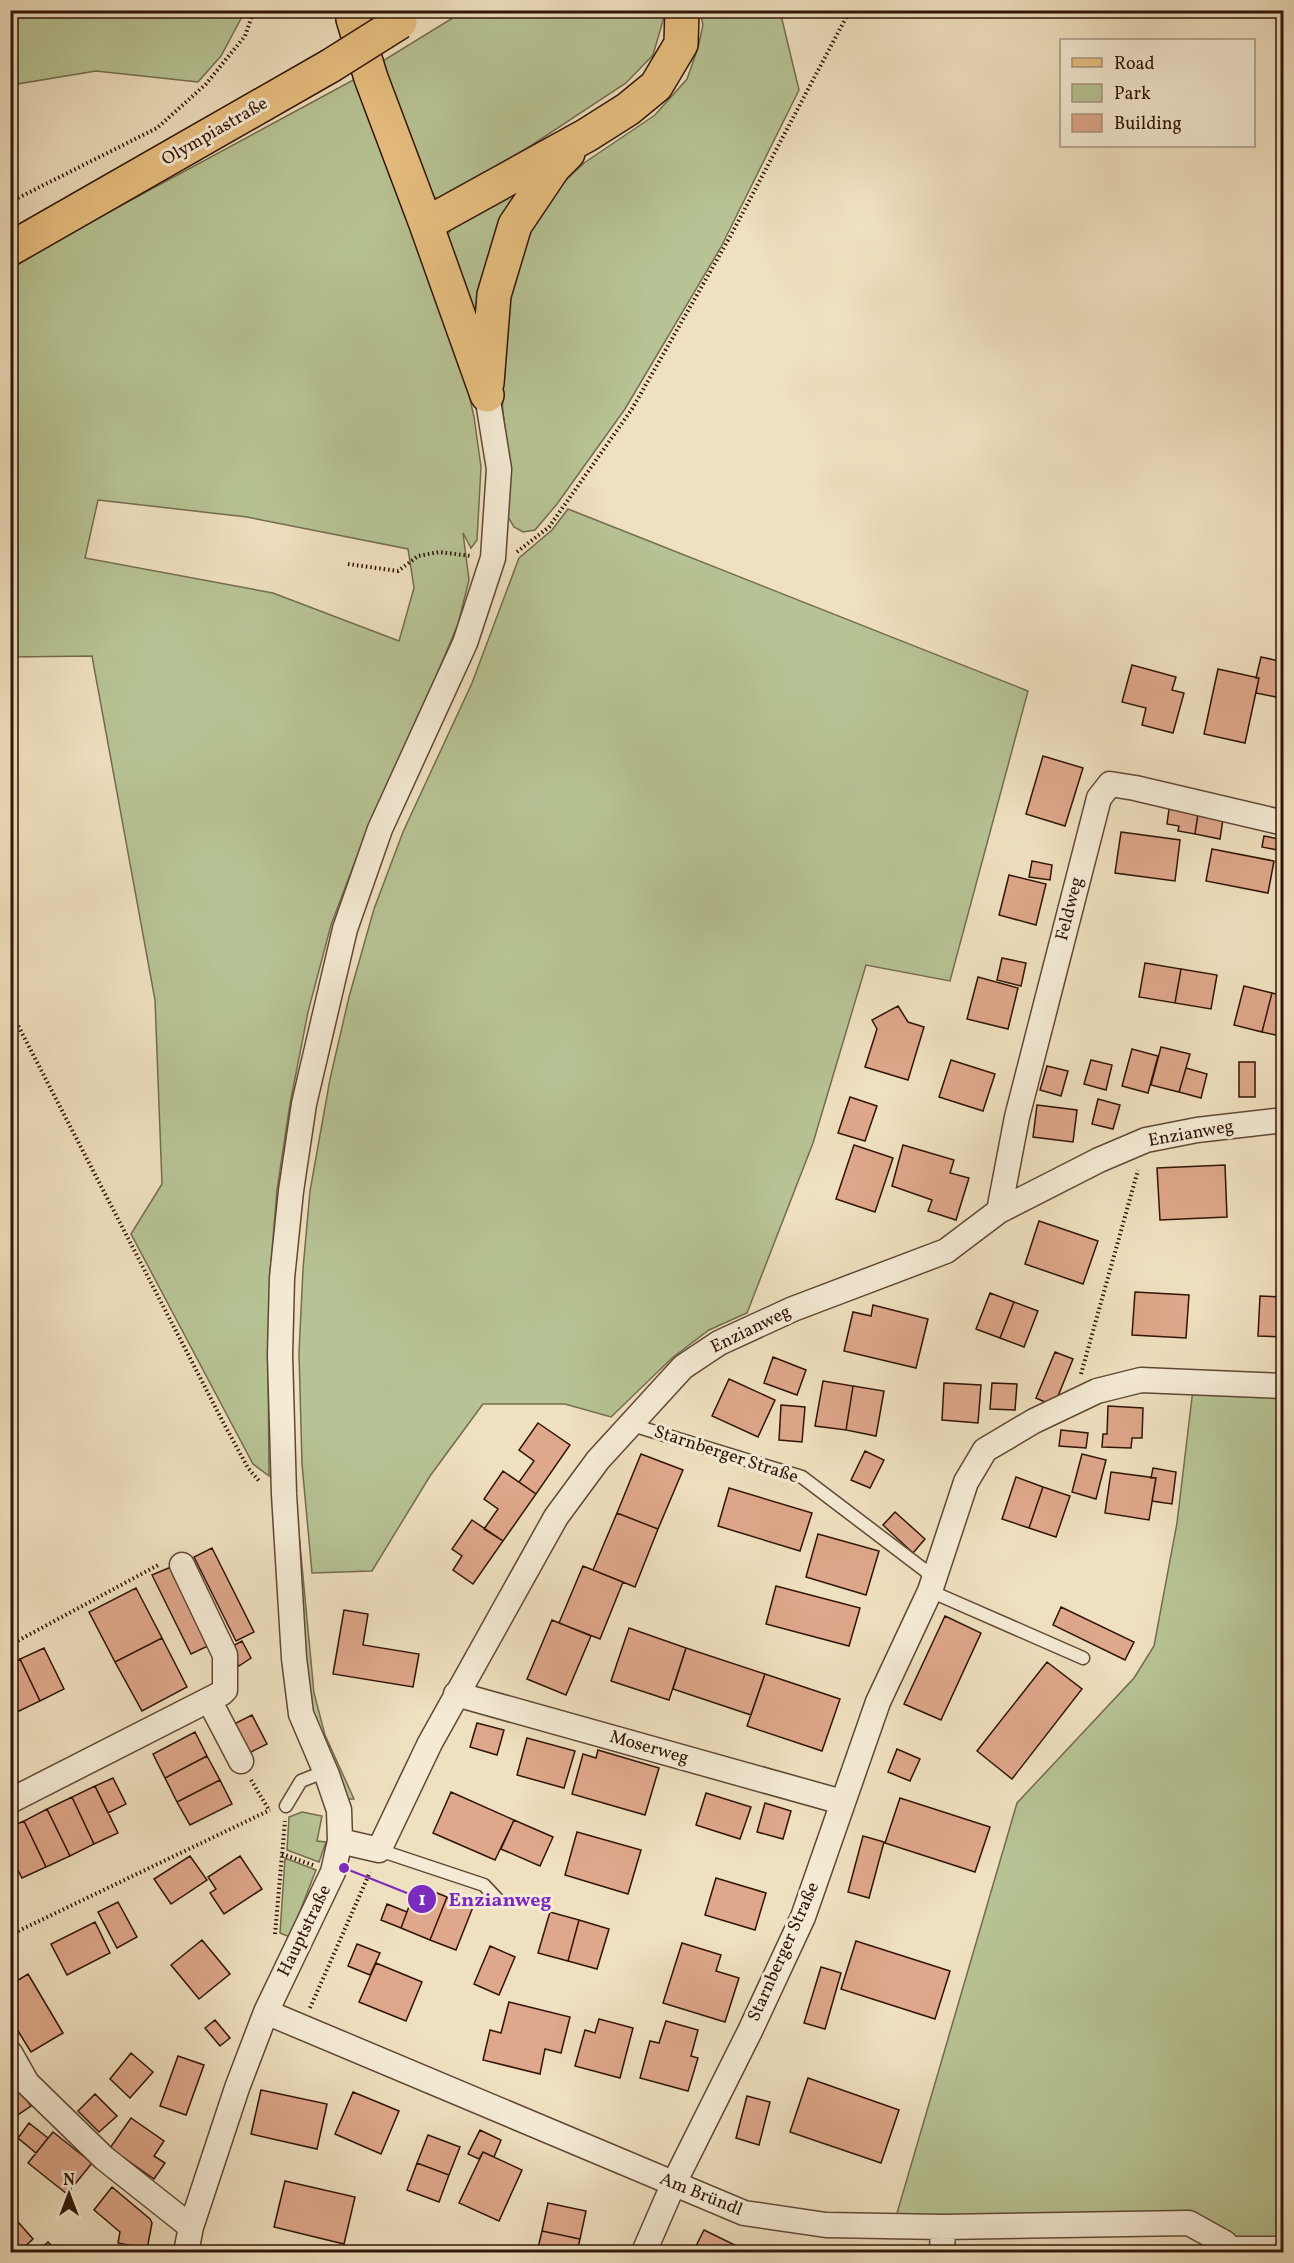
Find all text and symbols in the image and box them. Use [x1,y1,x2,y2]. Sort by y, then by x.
legend [1060,39,1255,147]
text: Road [1114,52,1155,77]
text: Park [1114,82,1151,107]
street label: Olympiastraße [157,91,273,173]
text: Building [1114,112,1182,137]
street label: Feldweg [1050,875,1090,943]
street label: Enzianweg [1146,1114,1236,1154]
street label: Enzianweg [707,1300,795,1360]
street label: Starnberger Straße [651,1420,801,1490]
street label: Moserweg [607,1725,691,1771]
street label: Starnberger Straße [742,1878,826,2026]
callout: Enzianweg [407,1880,563,1918]
street label: Hauptstraße [272,1881,338,1981]
text: Enzianweg [449,1887,551,1915]
text: 1 [418,1888,426,1913]
north arrow [39,2164,99,2224]
street label: Am Bründl [656,2167,746,2223]
text: N [63,2170,75,2192]

